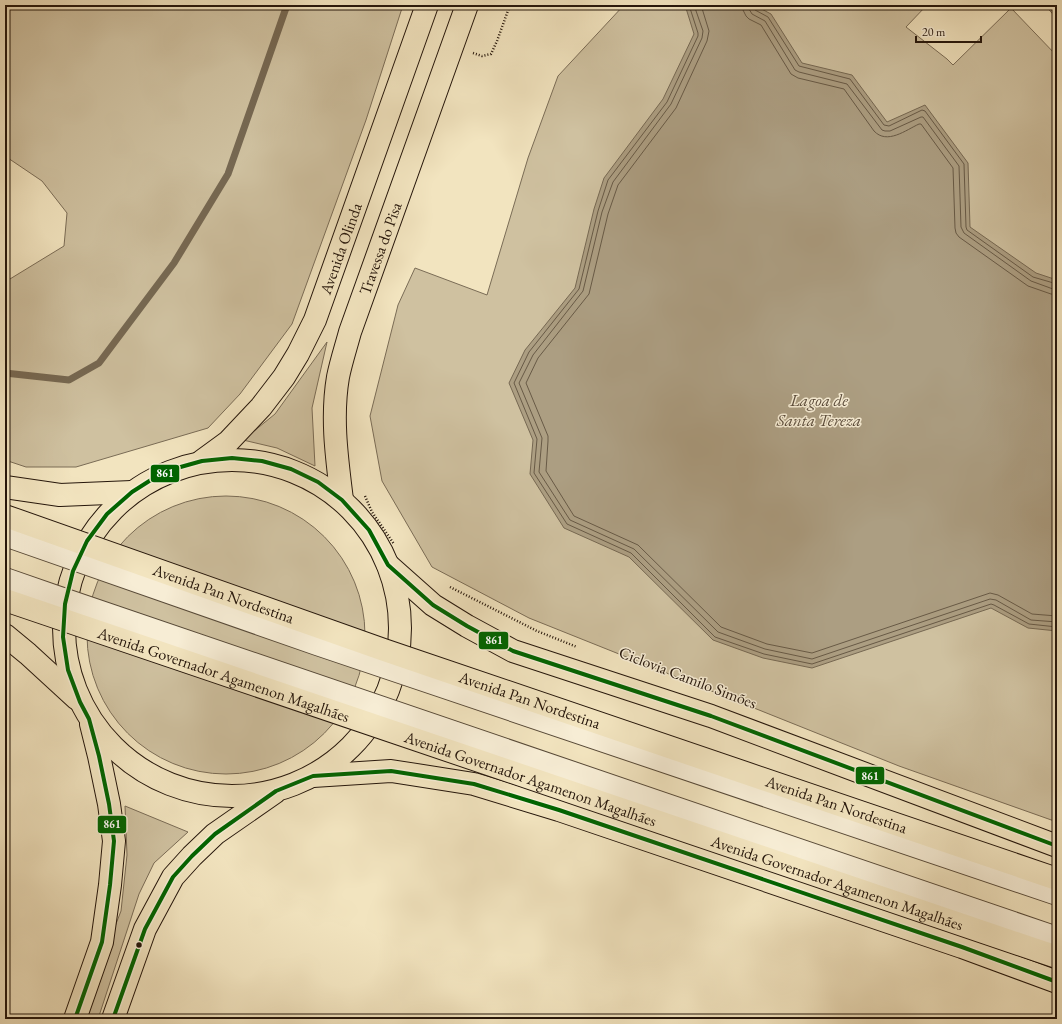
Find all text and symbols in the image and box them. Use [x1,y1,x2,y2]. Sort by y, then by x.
scale bar [916,18,981,44]
text: 20 m [922,24,946,40]
street label: Avenida Olinda [315,199,367,298]
street label: Travessa do Pisa [354,199,407,298]
water label: Lagoa de Santa Tereza [776,389,861,431]
line badge: 861 [150,464,180,483]
text: 861 [156,466,174,480]
street label: Avenida Pan Nordestina [149,559,298,629]
street label: Avenida Governador Agamenon Magalhães [94,622,352,727]
line badge: 861 [478,631,509,650]
text: 861 [485,633,503,647]
street label: Ciclovia Camilo Simões [616,641,760,713]
street label: Avenida Pan Nordestina [455,666,604,734]
street label: Avenida Governador Agamenon Magalhães [401,726,659,831]
line badge: 861 [855,766,885,785]
text: 861 [861,769,879,783]
street label: Avenida Pan Nordestina [762,770,911,838]
line badge: 861 [97,815,127,834]
text: 861 [103,817,121,831]
street label: Avenida Governador Agamenon Magalhães [707,830,966,935]
unlabelled marker [134,940,144,950]

